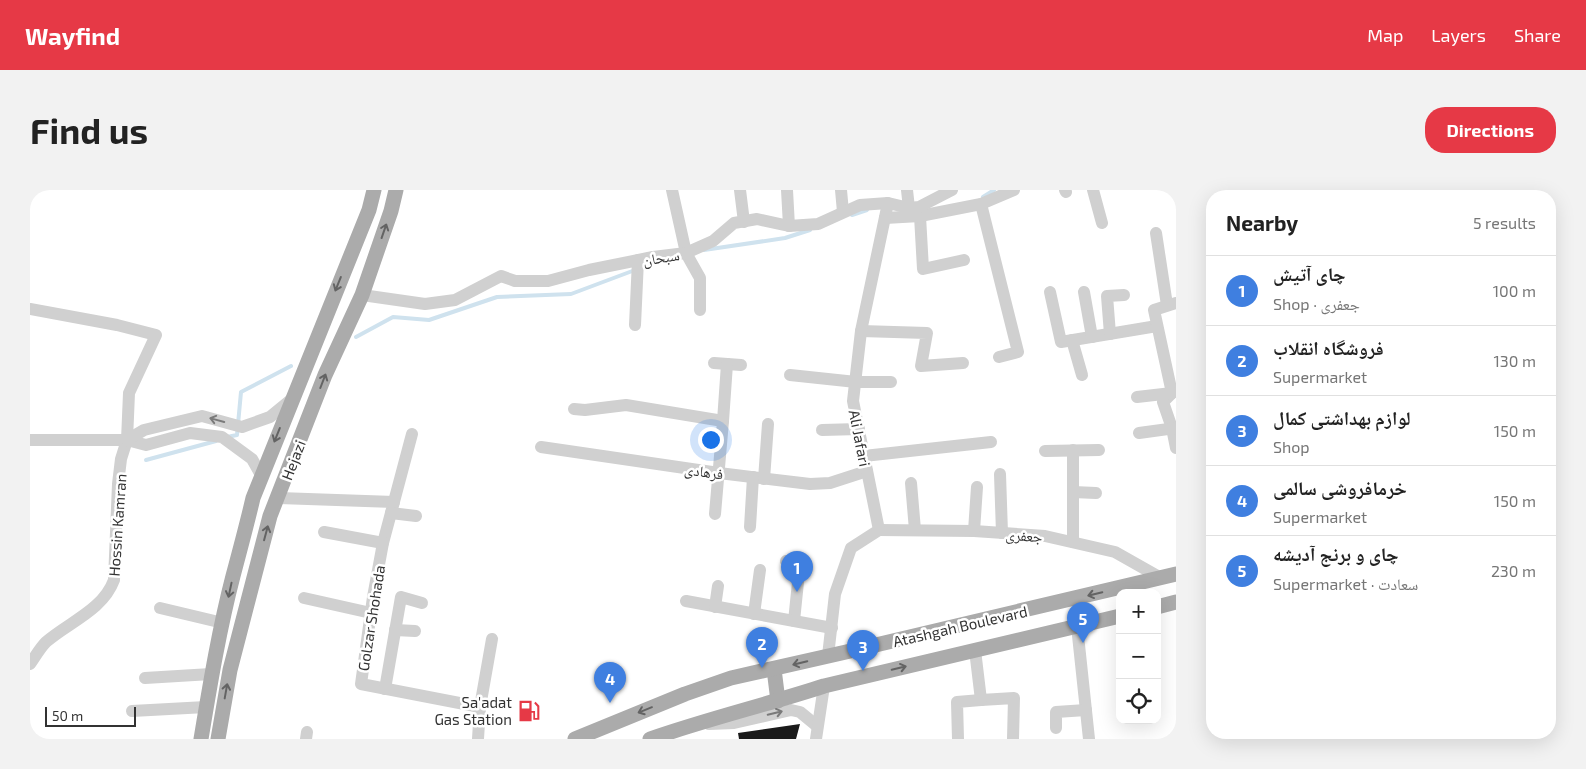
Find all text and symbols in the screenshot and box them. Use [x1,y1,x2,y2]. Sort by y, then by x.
text: Wayfind [25,21,120,50]
text: Map [1367,24,1403,46]
text: Layers [1431,24,1486,46]
text: Share [1514,24,1561,46]
button: Directions [1425,107,1556,153]
text: Find us [30,109,148,151]
text: Nearby [1226,210,1298,235]
text: 5 results [1473,213,1536,232]
one-way arrow [380,224,389,239]
street label: سبحان [641,245,681,271]
text: چای آتیش [1273,262,1346,285]
one-way arrow [333,277,342,292]
text: 1 [1239,281,1245,300]
text: 100 m [1493,281,1536,300]
text: Shop · جعفری [1273,294,1360,313]
text: فروشگاه انقلاب [1273,336,1384,359]
text: 2 [1237,351,1247,370]
text: 130 m [1494,351,1536,370]
text: Supermarket [1273,367,1367,386]
one-way arrow [319,374,328,390]
text: لوازم بهداشتی کمال [1273,406,1411,429]
street label: Ali Jafari [846,408,874,468]
one-way arrow [209,415,225,425]
text: 3 [1237,421,1247,440]
text: 150 m [1494,421,1536,440]
one-way arrow [272,427,281,442]
your location [698,427,724,453]
street label: Hejazi [277,437,310,483]
text: Shop [1273,437,1310,456]
street label: فرهادی [683,459,725,485]
street label: Hossin Kamran [104,473,130,577]
text: خرمافروشی سالمی [1273,476,1407,499]
text: 4 [1237,491,1247,510]
text: 150 m [1494,491,1536,510]
text: Supermarket [1273,507,1367,526]
street label: جعفری [1005,525,1043,547]
one-way arrow [261,526,271,542]
text: چای و برنج آدیشه [1273,542,1399,565]
pin: 1 [781,551,813,592]
text: 5 [1238,561,1246,580]
text: 230 m [1491,561,1536,580]
street label: Golzar Shohada [354,564,388,672]
text: Supermarket · سعادت [1273,574,1418,593]
one-way arrow [225,582,234,598]
map controls [1116,589,1161,724]
button: + [1116,589,1161,634]
one-way arrow [1087,590,1103,599]
street label: Atashgah Boulevard [891,602,1029,650]
pin: 5 [1067,602,1099,643]
pin: 2 [746,627,778,668]
pin: 3 [847,630,879,671]
button: − [1116,634,1161,679]
one-way arrow [793,659,809,668]
pin: 4 [594,662,626,703]
one-way arrow [890,663,906,672]
button: locate [1116,679,1161,724]
one-way arrow [222,683,232,699]
place label: Sa'adat Gas Station [434,693,512,728]
fuel station icon: Sa'adat Gas Station [516,698,542,724]
scale bar [45,704,136,727]
one-way arrow [638,705,653,715]
text: 50 m [52,707,83,724]
one-way arrow [766,708,782,718]

